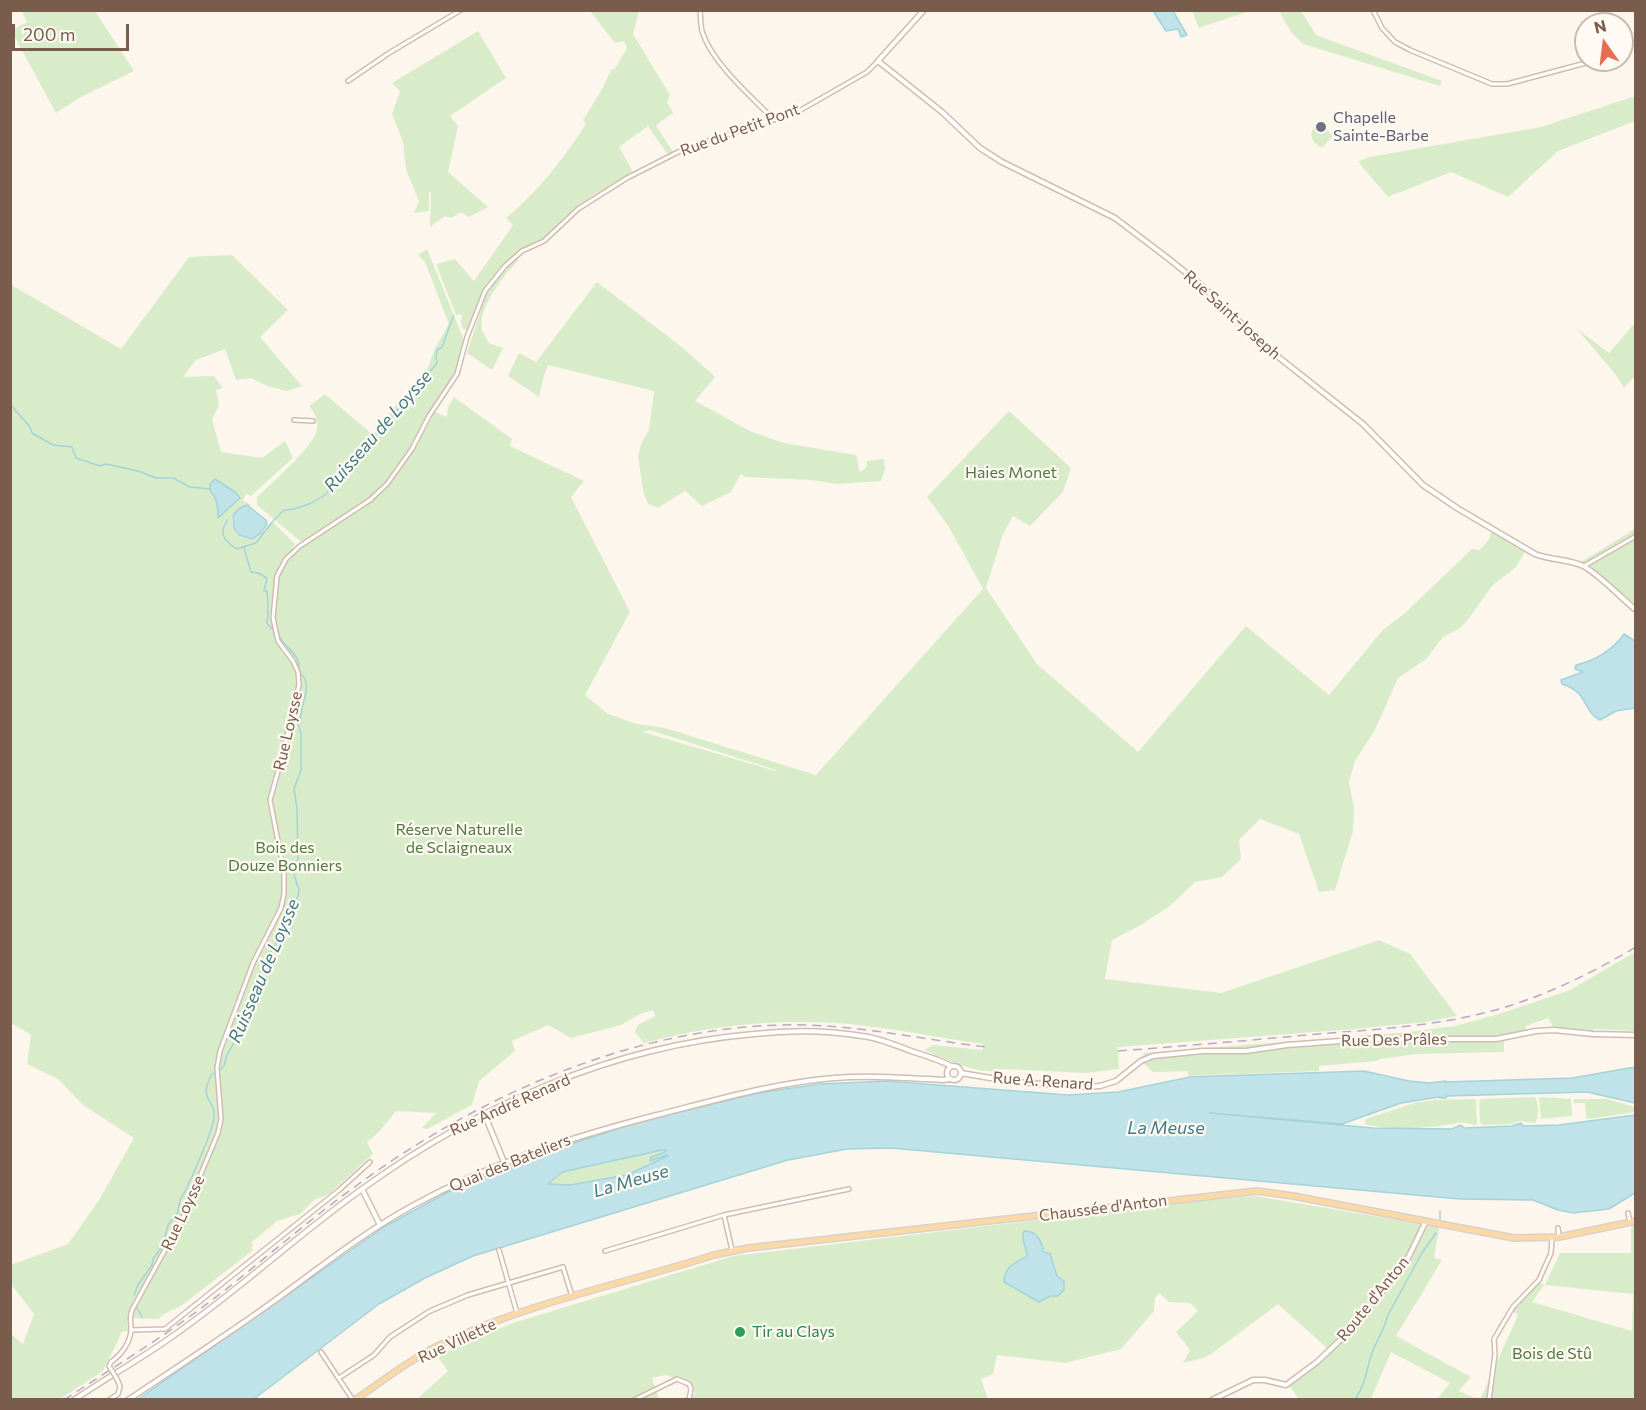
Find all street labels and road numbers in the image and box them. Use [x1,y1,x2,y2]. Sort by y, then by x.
street label: Rue du Petit Pont [678,99,802,161]
street label: Rue Saint-Joseph [1180,266,1284,364]
street label: Rue Loysse [270,690,306,772]
street label: Rue Des Prâles [1341,1029,1447,1051]
street label: Rue A. Renard [992,1068,1094,1094]
street label: Rue André Renard [447,1070,573,1140]
street label: Quai des Bateliers [447,1130,573,1196]
street label: Rue Loysse [157,1172,209,1254]
street label: Chaussée d'Anton [1038,1191,1168,1225]
street label: Route d'Anton [1333,1253,1413,1345]
street label: Rue Villette [415,1315,499,1367]

